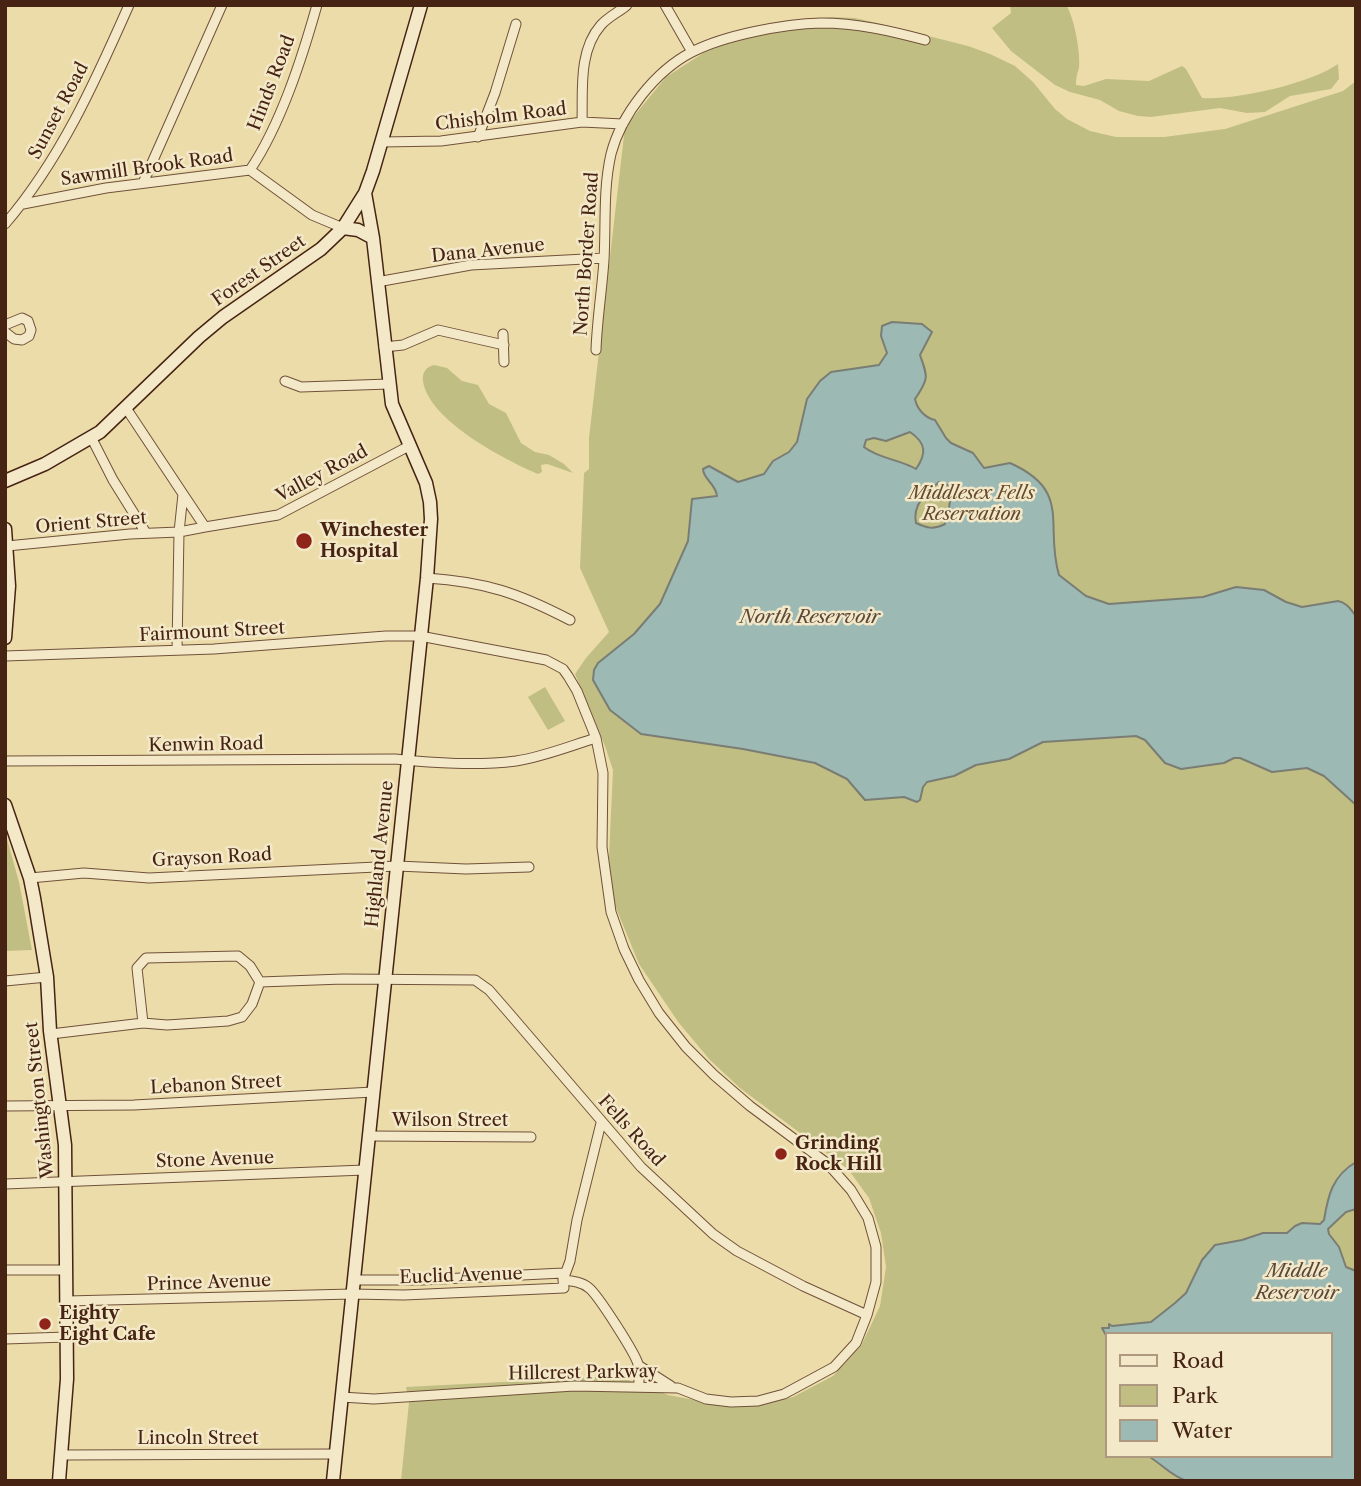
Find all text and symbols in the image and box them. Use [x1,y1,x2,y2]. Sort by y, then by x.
street label: Hinds Road [244,32,300,134]
street label: Sunset Road [24,59,94,163]
street label: Chisholm Road [434,98,568,136]
street label: Sawmill Brook Road [59,145,235,191]
street label: North Border Road [570,171,604,337]
street label: Forest Street [208,231,310,311]
street label: Dana Avenue [430,234,546,268]
street label: Valley Road [273,441,371,507]
park label: Middlesex Fells Reservation [909,483,1035,526]
street label: Orient Street [34,507,148,539]
place label: Winchester Hospital [320,520,428,562]
marker: Winchester Hospital [294,531,314,551]
water label: North Reservoir [740,607,880,629]
street label: Fairmount Street [139,617,285,647]
street label: Kenwin Road [148,733,264,757]
street label: Highland Avenue [362,780,398,928]
street label: Grayson Road [151,844,273,872]
street label: Washington Street [21,1021,59,1179]
street label: Lebanon Street [150,1071,282,1099]
street label: Fells Road [593,1091,669,1171]
street label: Wilson Street [392,1110,508,1132]
place label: Grinding Rock Hill [795,1133,882,1176]
marker: Grinding Rock Hill [773,1146,789,1162]
street label: Stone Avenue [156,1147,274,1173]
water label: Middle Reservoir [1255,1261,1339,1305]
street label: Euclid Avenue [399,1263,523,1289]
street label: Prince Avenue [146,1270,272,1296]
place label: Eighty Eight Cafe [59,1303,156,1346]
marker: Eighty Eight Cafe [37,1316,53,1332]
legend [1106,1332,1333,1458]
text: Road [1172,1348,1224,1373]
street label: Hillcrest Parkway [508,1361,658,1385]
text: Park [1172,1383,1218,1408]
text: Water [1172,1418,1232,1443]
street label: Lincoln Street [137,1428,259,1450]

